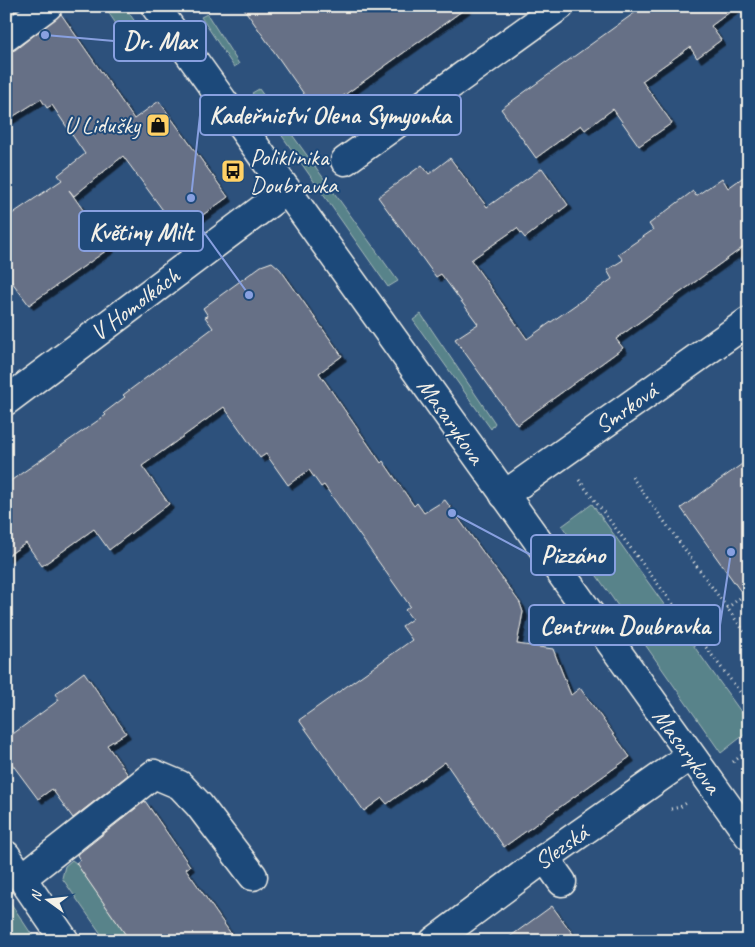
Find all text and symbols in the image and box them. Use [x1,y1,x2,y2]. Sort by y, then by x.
callout: Dr. Max [114,21,206,61]
text: Dr. Max [124,25,199,57]
callout: Kadeřnictví Olena Symyonka [200,95,461,135]
text: Kadeřnictví Olena Symyonka [209,99,452,131]
place label: U Lidušky [64,110,142,140]
shop icon: U Lidušky [145,112,171,138]
place label: Poliklinika Doubravka [250,142,339,200]
bus stop icon: Poliklinika Doubravka [220,158,246,184]
callout: Květiny Milt [79,211,203,251]
text: Květiny Milt [89,216,195,248]
street label: V Homolkách [84,260,187,347]
street label: Masarykova [411,372,492,471]
street label: Smrková [589,374,665,440]
callout: Pizzáno [531,535,615,575]
text: Pizzáno [541,539,607,571]
callout: Centrum Doubravka [529,605,720,645]
text: Centrum Doubravka [540,610,713,642]
street label: Masarykova [646,703,729,801]
street label: Slezská [528,816,596,876]
north arrow [22,874,72,924]
text: N [27,888,46,903]

